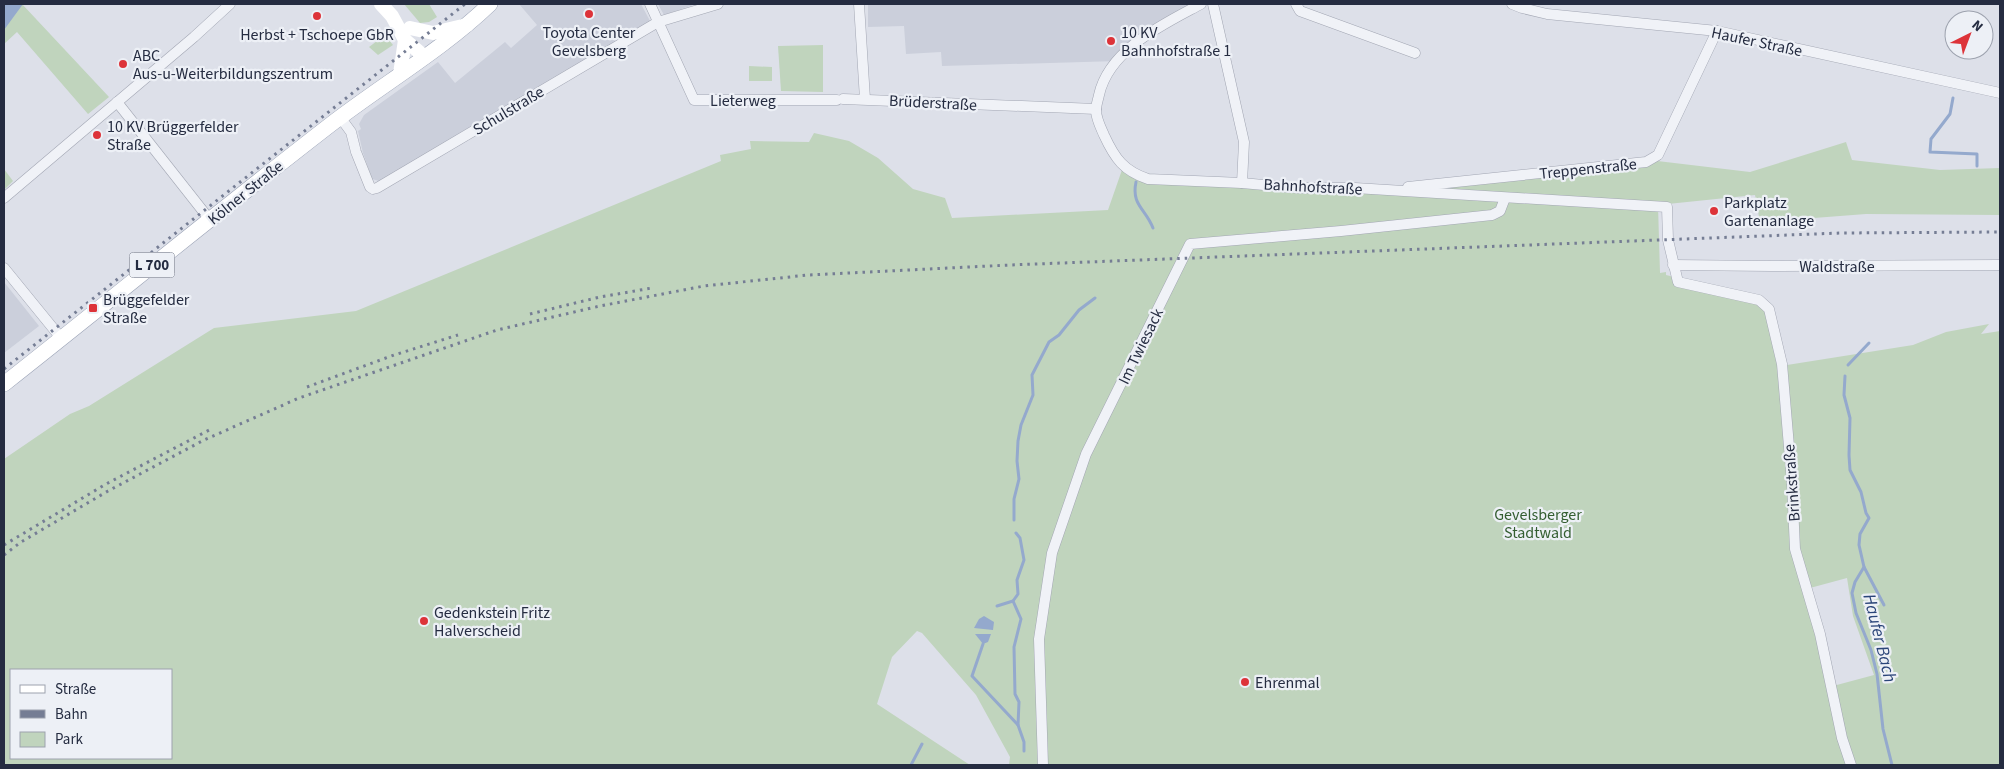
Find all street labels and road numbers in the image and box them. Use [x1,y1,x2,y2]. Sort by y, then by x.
street label: Haufer Straße [1709,22,1804,62]
street label: Schulstraße [469,81,548,141]
street label: Lieterweg [710,90,776,112]
street label: Brüderstraße [888,90,978,116]
street label: Treppenstraße [1538,153,1638,185]
street label: Kölner Straße [203,155,288,230]
street label: Bahnhofstraße [1263,173,1363,201]
road number: L 700 [130,252,174,278]
street label: Waldstraße [1799,256,1875,278]
street label: Im Twiesack [1113,305,1169,388]
street label: Brinkstraße [1778,443,1806,522]

